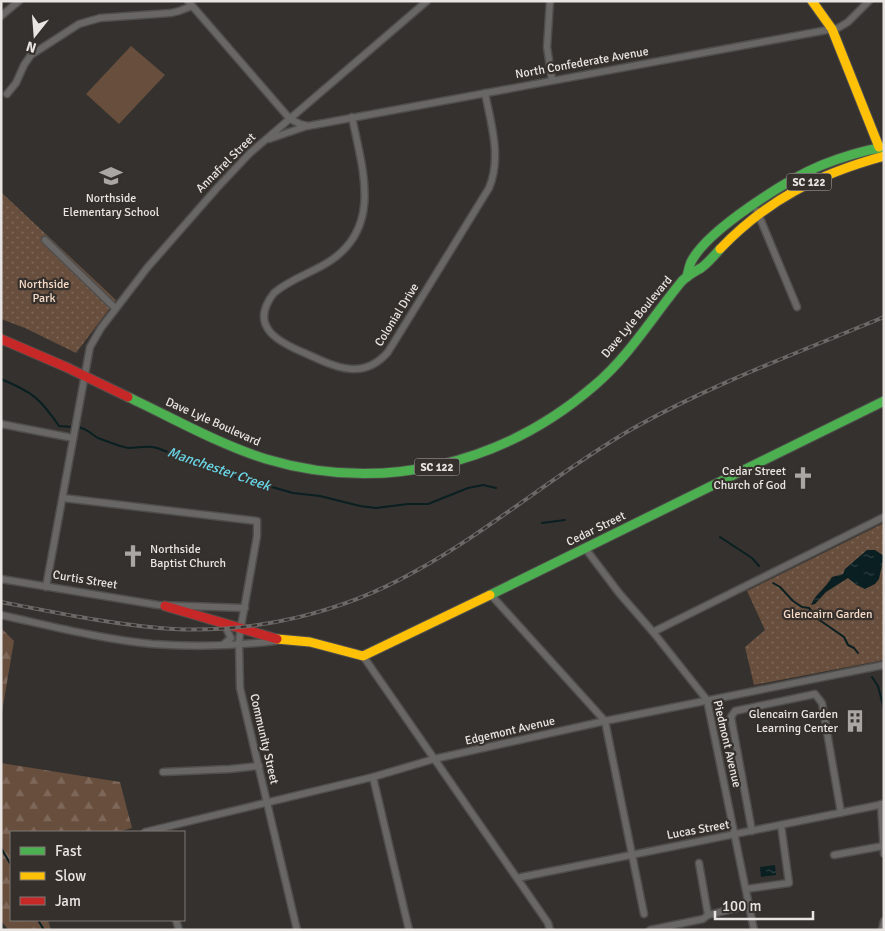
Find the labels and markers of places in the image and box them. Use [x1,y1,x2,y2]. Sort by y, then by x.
school or university icon: Northside Elementary School [98,163,124,189]
place label: Northside Elementary School [63,191,160,220]
place label: Cedar Street Church of God [714,464,786,493]
church icon: Cedar Street Church of God [790,465,816,491]
place label: Northside Baptist Church [150,542,226,571]
church icon: Northside Baptist Church [120,543,146,569]
place label: Glencairn Garden Learning Center [749,707,839,736]
building icon: Glencairn Garden Learning Center [842,708,868,734]

